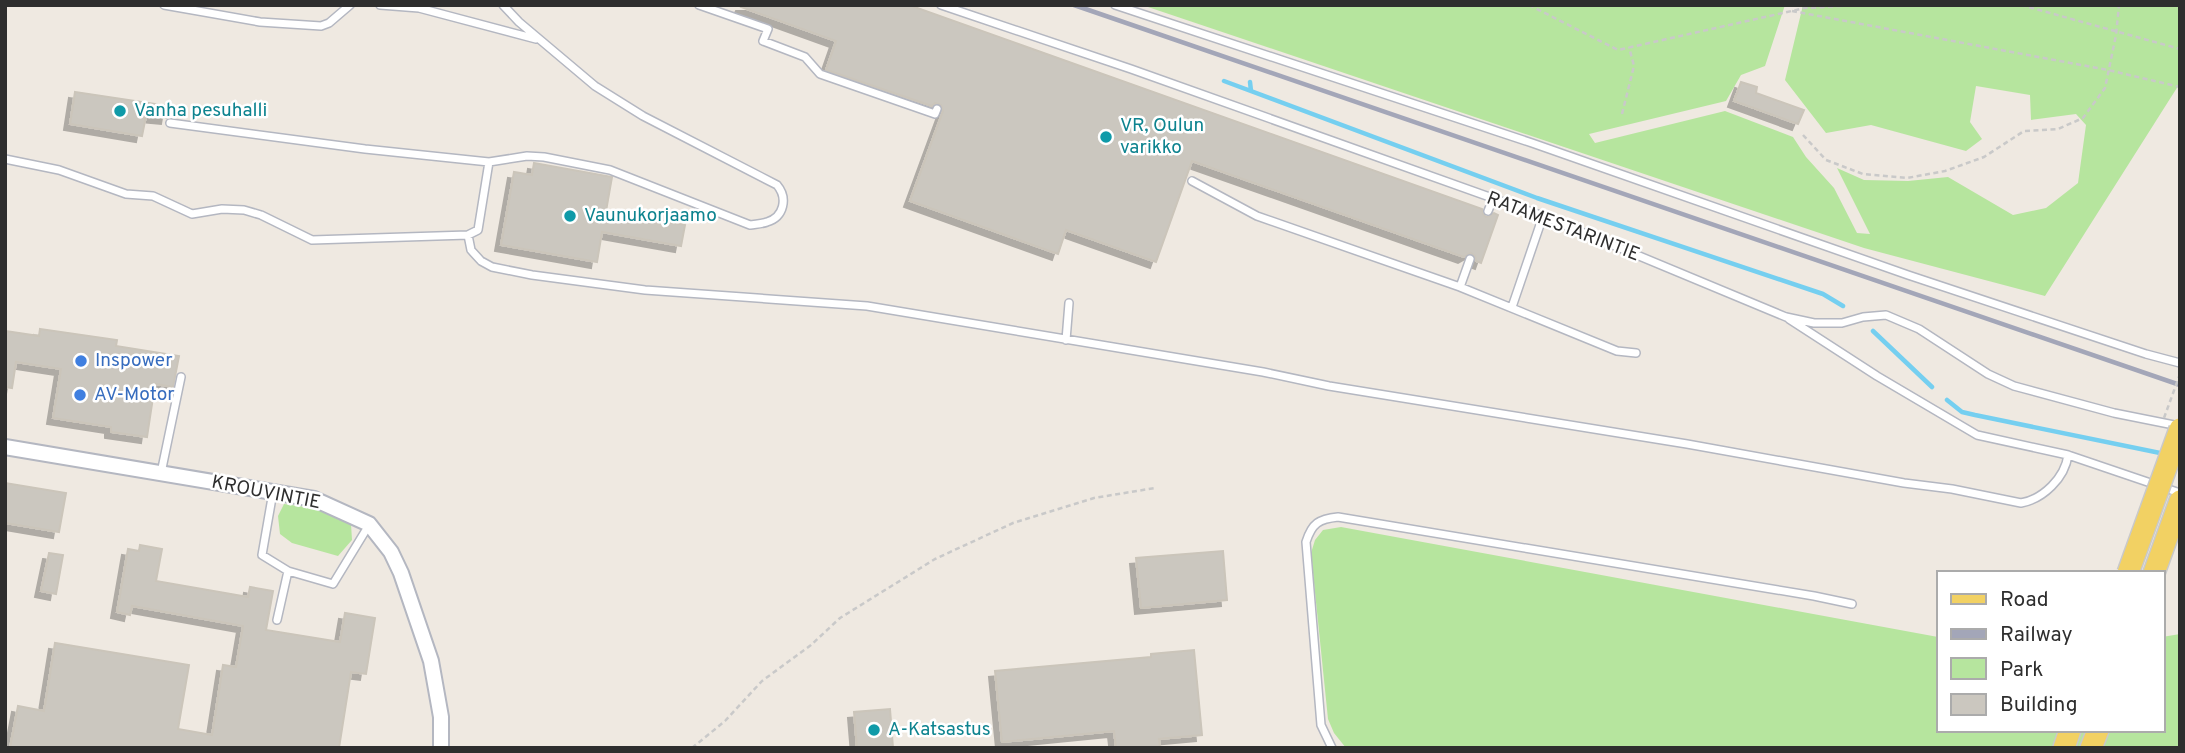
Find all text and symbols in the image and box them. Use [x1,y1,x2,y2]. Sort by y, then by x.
place label: Vanha pesuhalli [134,99,267,123]
marker: Vanha pesuhalli [112,103,128,119]
place label: VR, Oulun varikko [1120,114,1204,160]
marker: VR, Oulun varikko [1098,129,1114,145]
street label: RATAMESTARINTIE [1483,187,1643,267]
place label: Vaunukorjaamo [584,204,717,228]
marker: Vaunukorjaamo [562,208,578,224]
place label: Inspower [95,349,173,373]
marker: Inspower [73,353,89,369]
place label: AV-Motor [94,383,175,407]
marker: AV-Motor [72,387,88,403]
street label: KROUVINTIE [209,471,323,515]
legend [1937,571,2164,732]
text: Road [2000,587,2049,614]
text: Railway [2000,622,2073,649]
text: Park [2000,657,2043,684]
text: Building [2000,692,2078,719]
place label: A-Katsastus [888,718,991,742]
marker: A-Katsastus [866,722,882,738]

